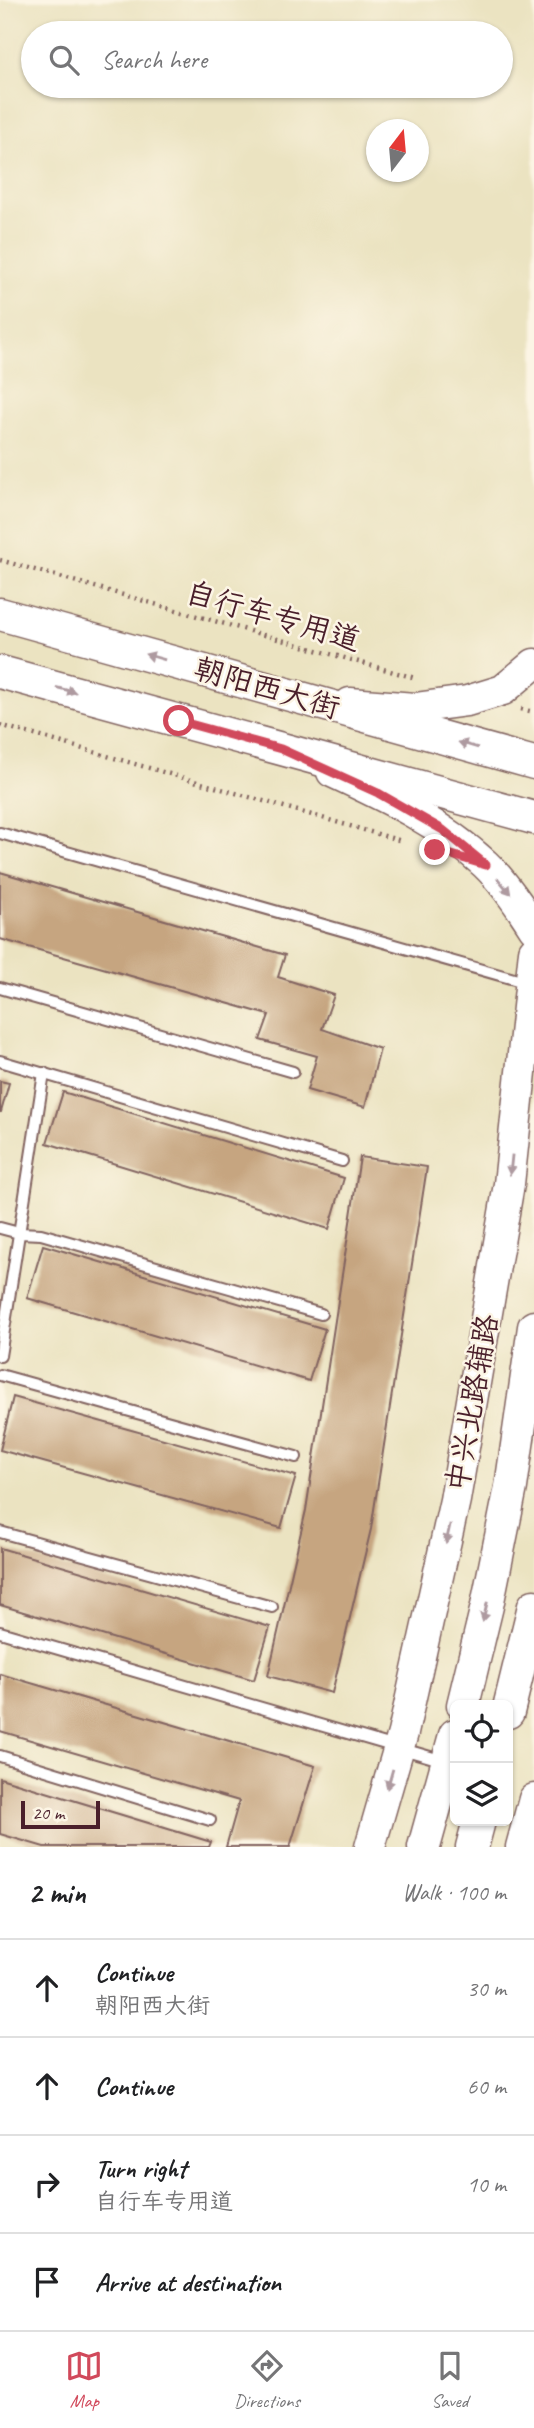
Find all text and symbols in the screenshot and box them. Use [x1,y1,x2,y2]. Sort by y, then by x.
search box [21,21,513,98]
icon: search [45,41,83,79]
text: Search here [101,43,207,76]
north arrow [366,119,429,182]
street label: 自行车专用道 [181,573,365,659]
street label: 朝阳西大街 [190,649,344,727]
one-way arrow [144,651,166,662]
one-way arrow [55,685,77,696]
route start [163,705,194,736]
one-way arrow [457,739,478,749]
route end [419,834,450,865]
one-way arrow [496,877,512,895]
one-way arrow [505,1154,516,1176]
street label: 中兴北路辅路 [438,1311,506,1495]
one-way arrow [443,1523,454,1545]
one-way arrow [480,1601,491,1623]
map controls [450,1700,513,1826]
button: locate [450,1700,513,1763]
button: layers [450,1763,513,1826]
one-way arrow [384,1769,394,1790]
scale bar [21,1798,100,1830]
text: 20 m [32,1801,64,1825]
text: 2 min [28,1874,85,1912]
text: Walk · 100 m [402,1878,506,1907]
text: Continue [95,1956,173,1989]
icon: ahead [28,1969,66,2007]
text: 30 m [467,1974,506,2003]
text: 朝阳西大街 [95,1991,210,2020]
icon: ahead [28,2067,66,2105]
text: Continue [95,2070,173,2103]
text: 60 m [467,2072,506,2101]
text: Turn right [95,2152,186,2185]
icon: right [28,2165,66,2203]
text: 10 m [467,2170,506,2199]
text: 自行车专用道 [95,2187,233,2216]
icon: arrive [28,2263,66,2301]
text: Arrive at destination [95,2266,281,2299]
tab: Map [65,2347,103,2413]
tab: Directions [234,2347,300,2413]
tab: Saved [431,2347,469,2413]

